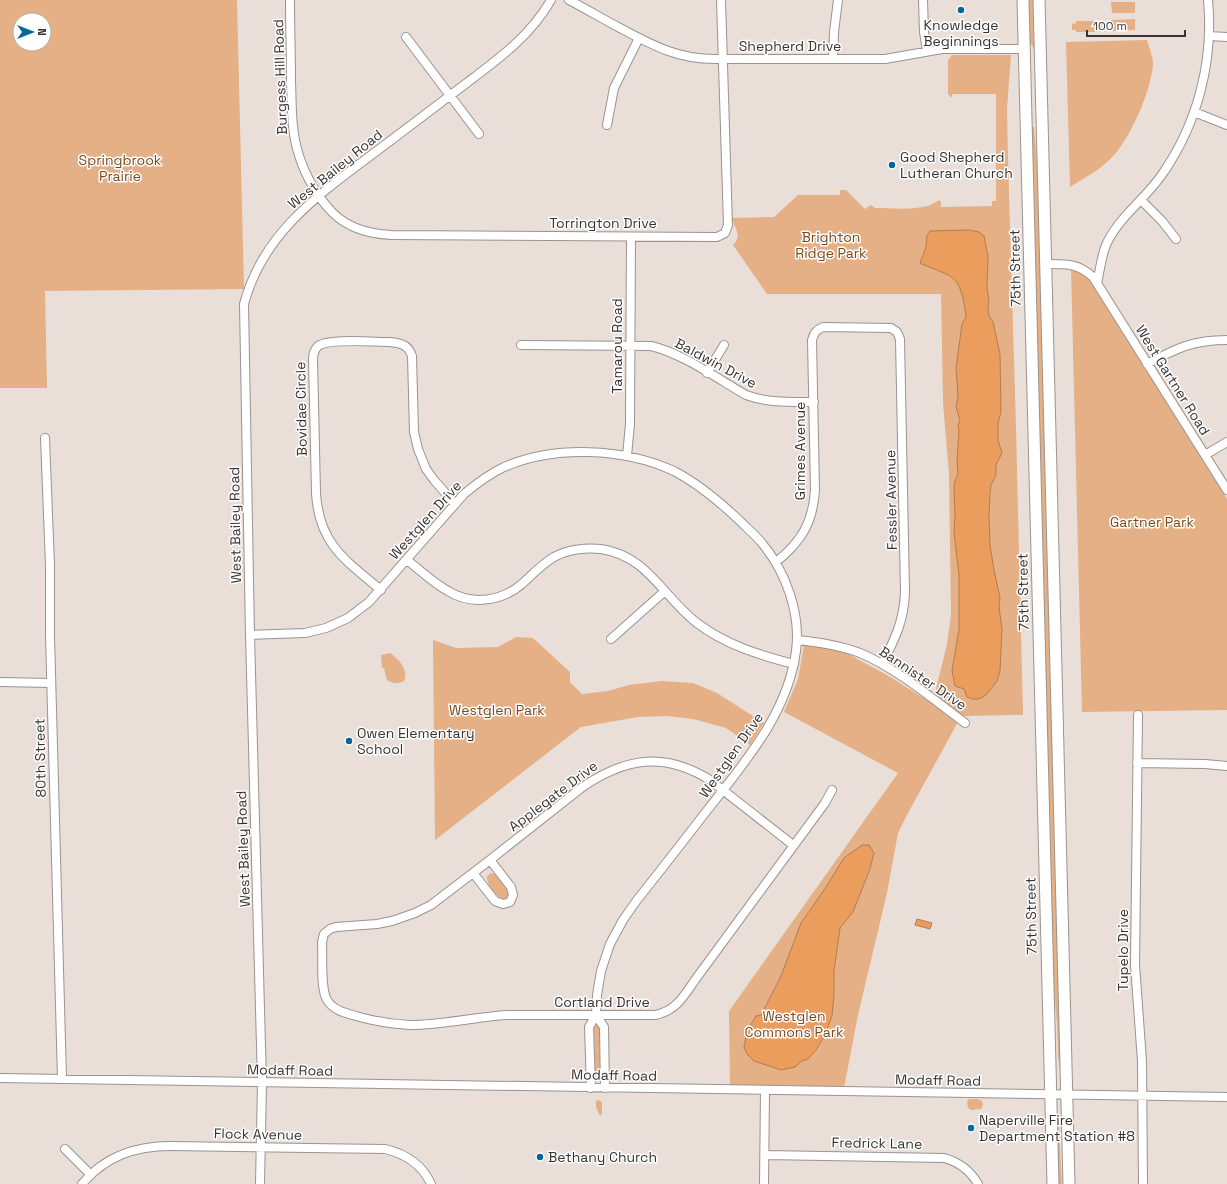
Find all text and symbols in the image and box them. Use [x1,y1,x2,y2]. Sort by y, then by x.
marker: Knowledge Beginnings [956,5,966,15]
north arrow [12,12,52,52]
scale bar [1087,12,1185,38]
place label: Knowledge Beginnings [923,16,999,50]
text: 100 m [1093,18,1127,34]
street label: Burgess Hill Road [269,19,291,135]
text: N [35,28,49,36]
street label: Shepherd Drive [739,37,841,55]
street label: West Bailey Road [284,125,386,213]
place label: Good Shepherd Lutheran Church [900,148,1013,182]
park label: Springbrook Prairie [79,151,162,185]
marker: Good Shepherd Lutheran Church [887,160,897,170]
street label: Torrington Drive [549,214,657,232]
park label: Brighton Ridge Park [795,228,867,262]
street label: 75th Street [1005,229,1025,307]
street label: Tamarou Road [608,298,626,394]
street label: West Gartner Road [1132,321,1214,439]
street label: Baldwin Drive [672,334,760,392]
street label: Bovidae Circle [291,361,311,457]
street label: Grimes Avenue [791,402,809,500]
street label: Fessler Avenue [881,450,901,550]
street label: West Bailey Road [225,467,245,583]
street label: Westglen Drive [385,477,465,563]
park label: Gartner Park [1110,513,1194,531]
street label: 75th Street [1013,553,1033,631]
street label: Bannister Drive [876,642,970,714]
park label: Westglen Park [449,701,545,719]
street label: Westglen Drive [695,709,767,801]
street label: 80th Street [30,718,50,798]
place label: Owen Elementary School [357,724,475,758]
marker: Owen Elementary School [344,736,354,746]
street label: Applegate Drive [505,757,601,835]
street label: West Bailey Road [232,790,254,908]
street label: 75th Street [1021,877,1041,955]
street label: Tupelo Drive [1114,909,1132,991]
street label: Cortland Drive [554,993,650,1011]
park label: Westglen Commons Park [744,1007,844,1041]
street label: Modaff Road [247,1060,333,1080]
street label: Modaff Road [571,1065,657,1085]
street label: Modaff Road [895,1070,981,1090]
place label: Naperville Fire Department Station #8 [979,1111,1135,1145]
marker: Naperville Fire Department Station #8 [966,1123,976,1133]
street label: Flock Avenue [214,1124,302,1144]
street label: Fredrick Lane [832,1133,922,1153]
place label: Bethany Church [548,1148,657,1166]
marker: Bethany Church [535,1152,545,1162]

